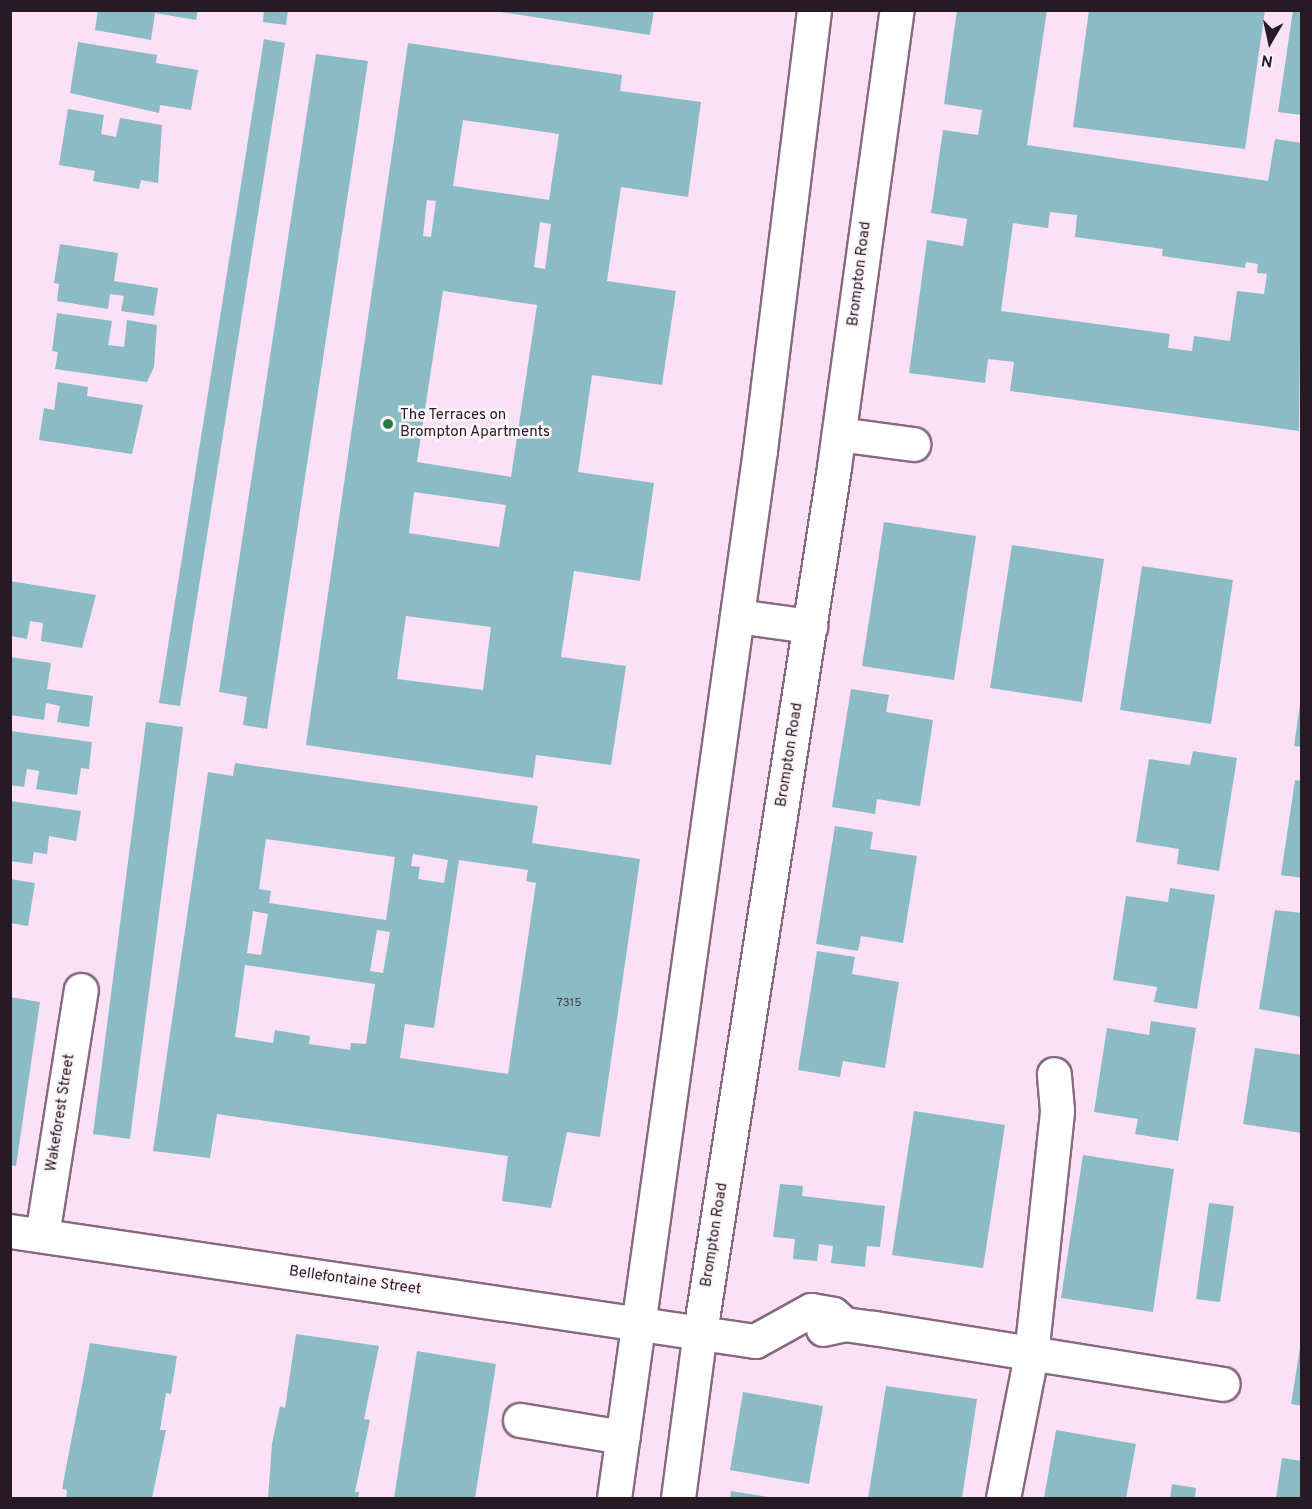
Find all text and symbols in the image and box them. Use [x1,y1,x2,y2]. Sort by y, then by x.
north arrow [1240,12,1300,72]
text: N [1260,49,1274,71]
street label: Brompton Road [845,221,875,327]
place label: The Terraces on Brompton Apartments [400,406,551,441]
marker: The Terraces on Brompton Apartments [381,417,395,431]
street label: Brompton Road [773,702,807,808]
house number: 7315 [556,997,582,1011]
street label: Wakeforest Street [43,1053,79,1173]
street label: Brompton Road [698,1182,732,1288]
street label: Bellefontaine Street [288,1263,422,1299]

